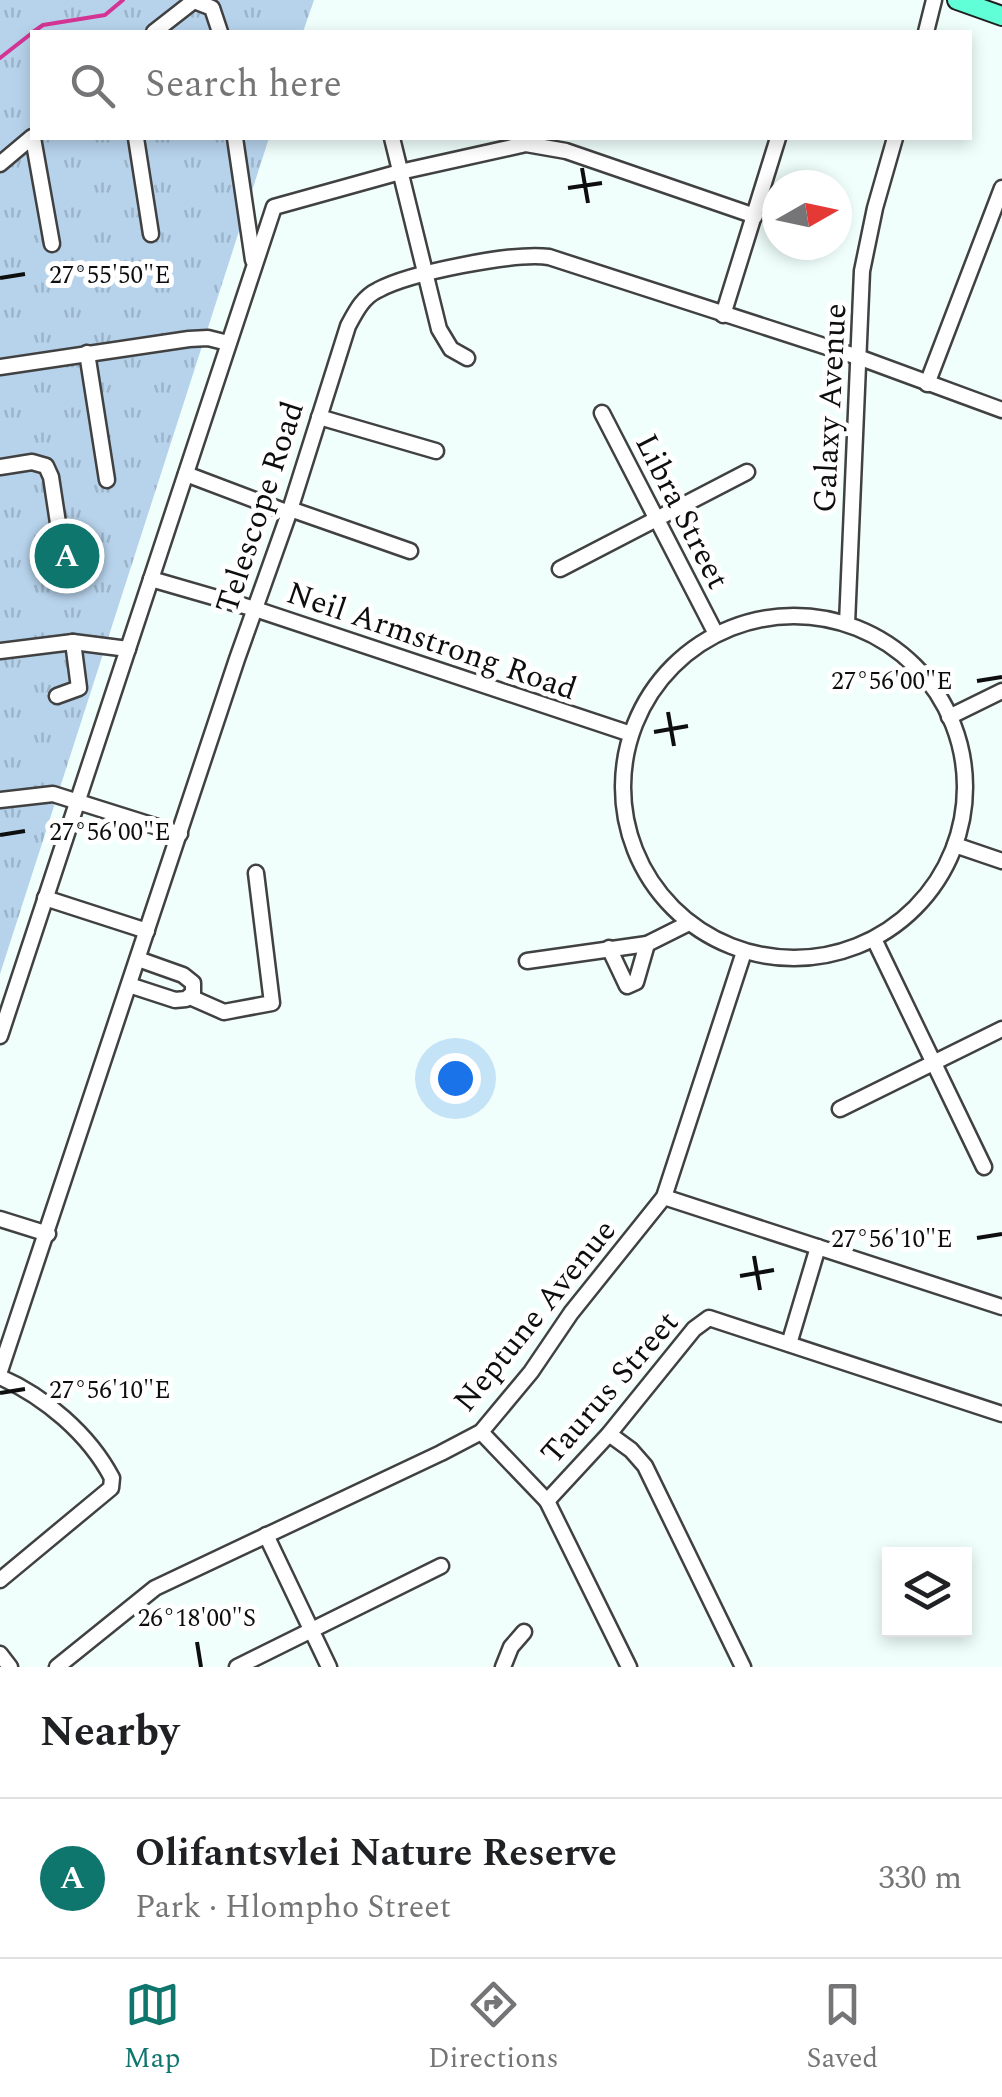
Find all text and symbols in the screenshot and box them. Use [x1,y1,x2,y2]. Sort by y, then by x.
search box [30,30,972,140]
text: Search here [145,56,342,114]
icon: search [65,58,120,113]
north arrow [762,170,852,260]
text: 27°55'50"E [49,257,171,295]
street label: Galaxy Avenue [801,302,860,514]
street label: Telescope Road [203,395,318,620]
street label: Libra Street [622,425,742,598]
pin: A [34,518,100,594]
street label: Neil Armstrong Road [280,569,583,714]
text: 27°56'00"E [831,663,953,701]
text: 27°56'00"E [49,814,171,852]
your location [430,1053,481,1104]
street label: Neptune Avenue [442,1209,629,1423]
text: 27°56'10"E [831,1221,953,1259]
street label: Taurus Street [529,1300,691,1476]
text: 27°56'10"E [49,1372,171,1410]
map controls [882,1547,972,1637]
button: layers [882,1547,972,1637]
text: 26°18'00"S [138,1600,256,1638]
text: Nearby [40,1701,179,1764]
text: Olifantsvlei Nature Reserve [135,1825,617,1883]
text: A [60,1854,85,1903]
text: 330 m [878,1854,962,1903]
text: Park · Hlompho Street [135,1883,451,1932]
tab: Map [124,1977,180,2080]
tab: Directions [428,1977,559,2080]
tab: Saved [806,1977,878,2080]

